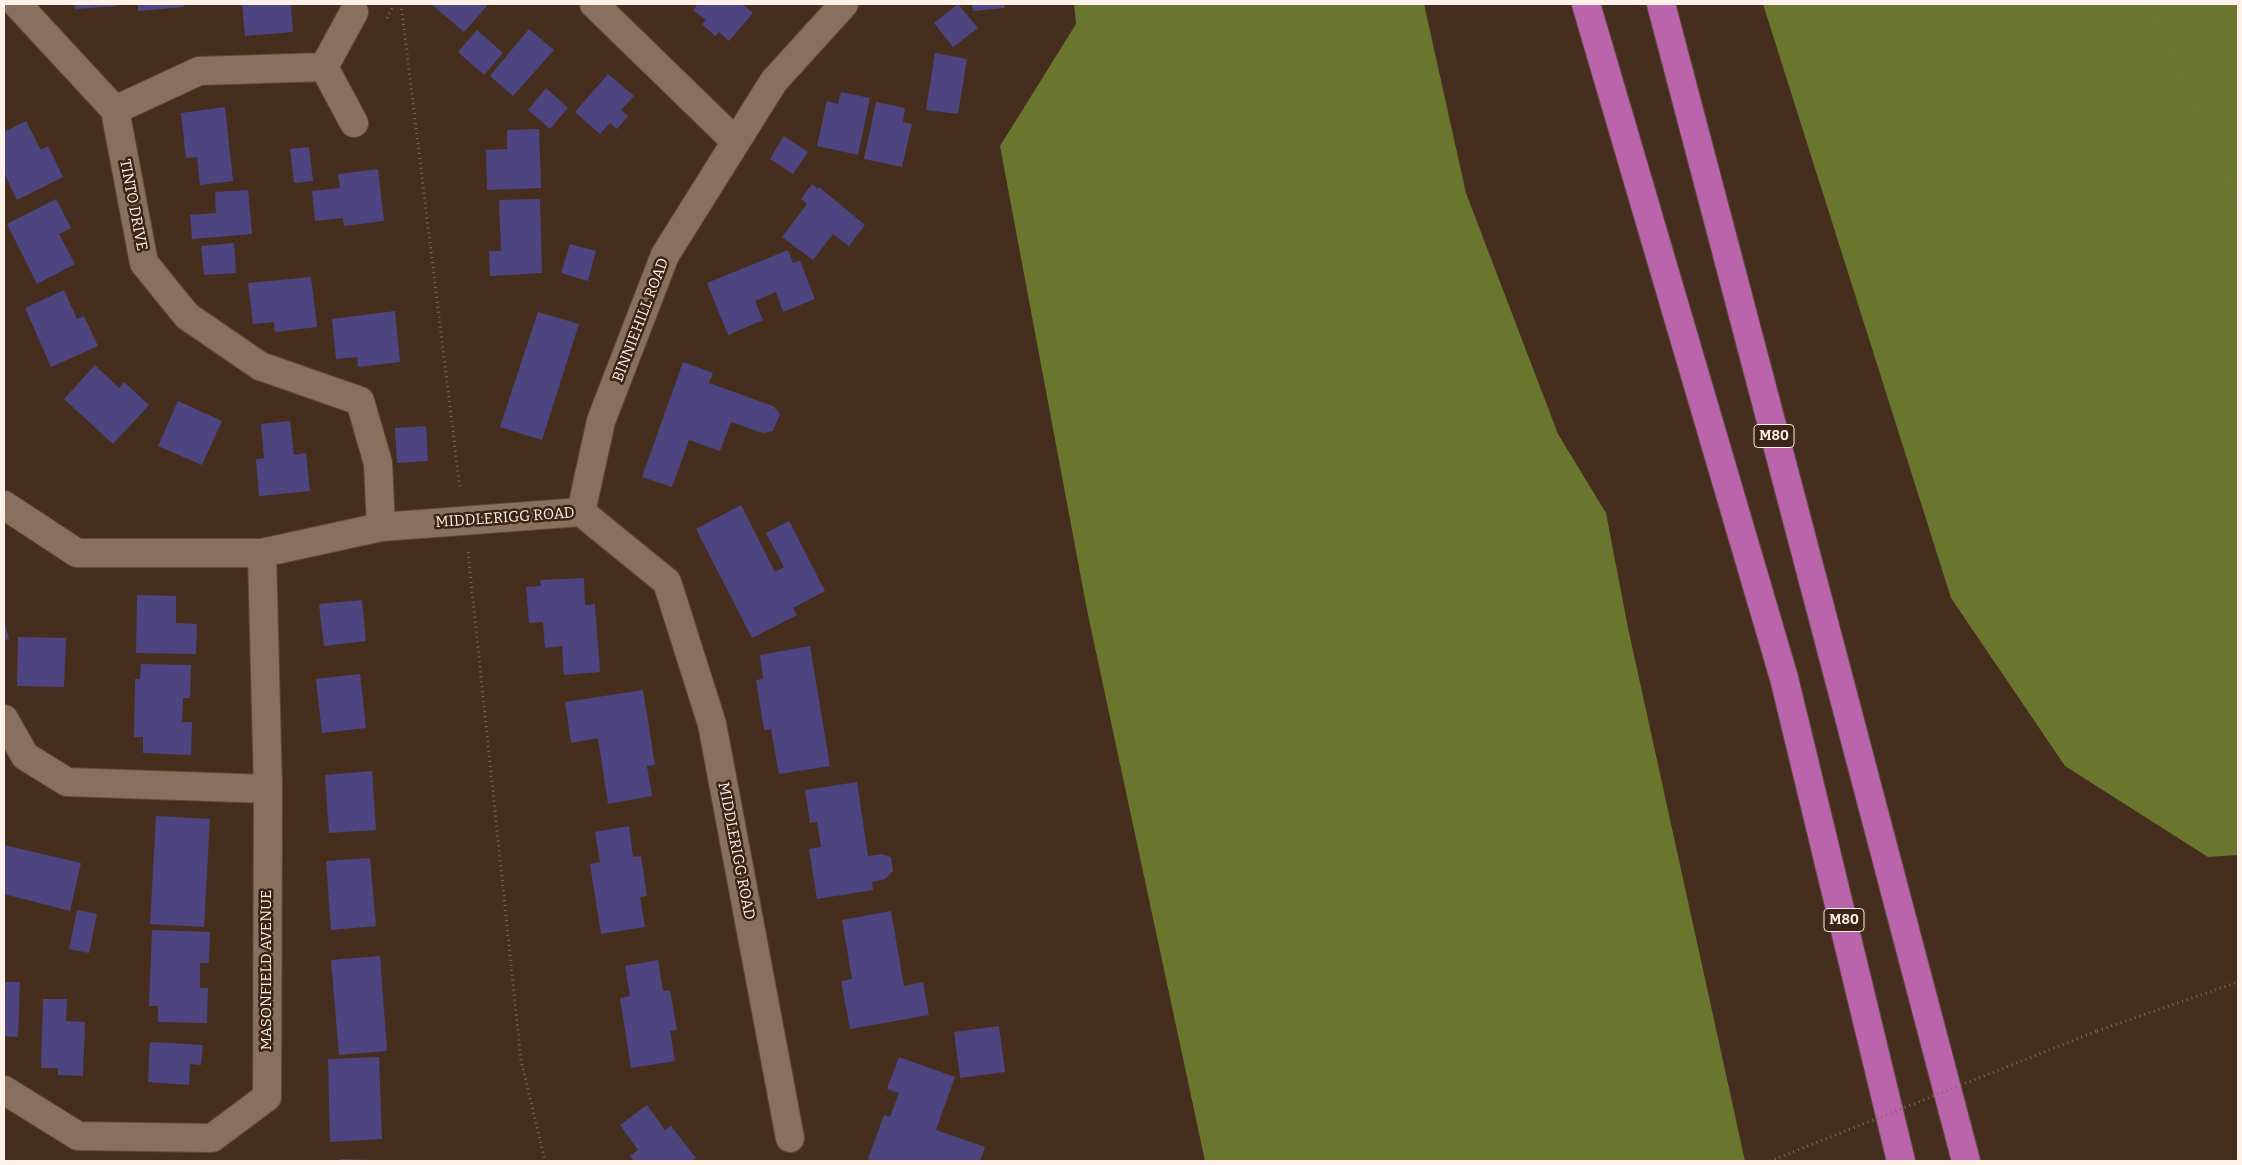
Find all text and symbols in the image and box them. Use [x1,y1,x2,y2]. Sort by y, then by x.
street label: TINTO DRIVE [115,158,151,252]
street label: BINNIEHILL ROAD [609,256,673,384]
road number: M80 [1754,424,1794,448]
street label: MIDDLERIGG ROAD [435,504,575,532]
street label: MIDDLERIGG ROAD [714,781,758,921]
street label: MASONFIELD AVENUE [258,890,276,1050]
road number: M80 [1824,908,1864,932]

